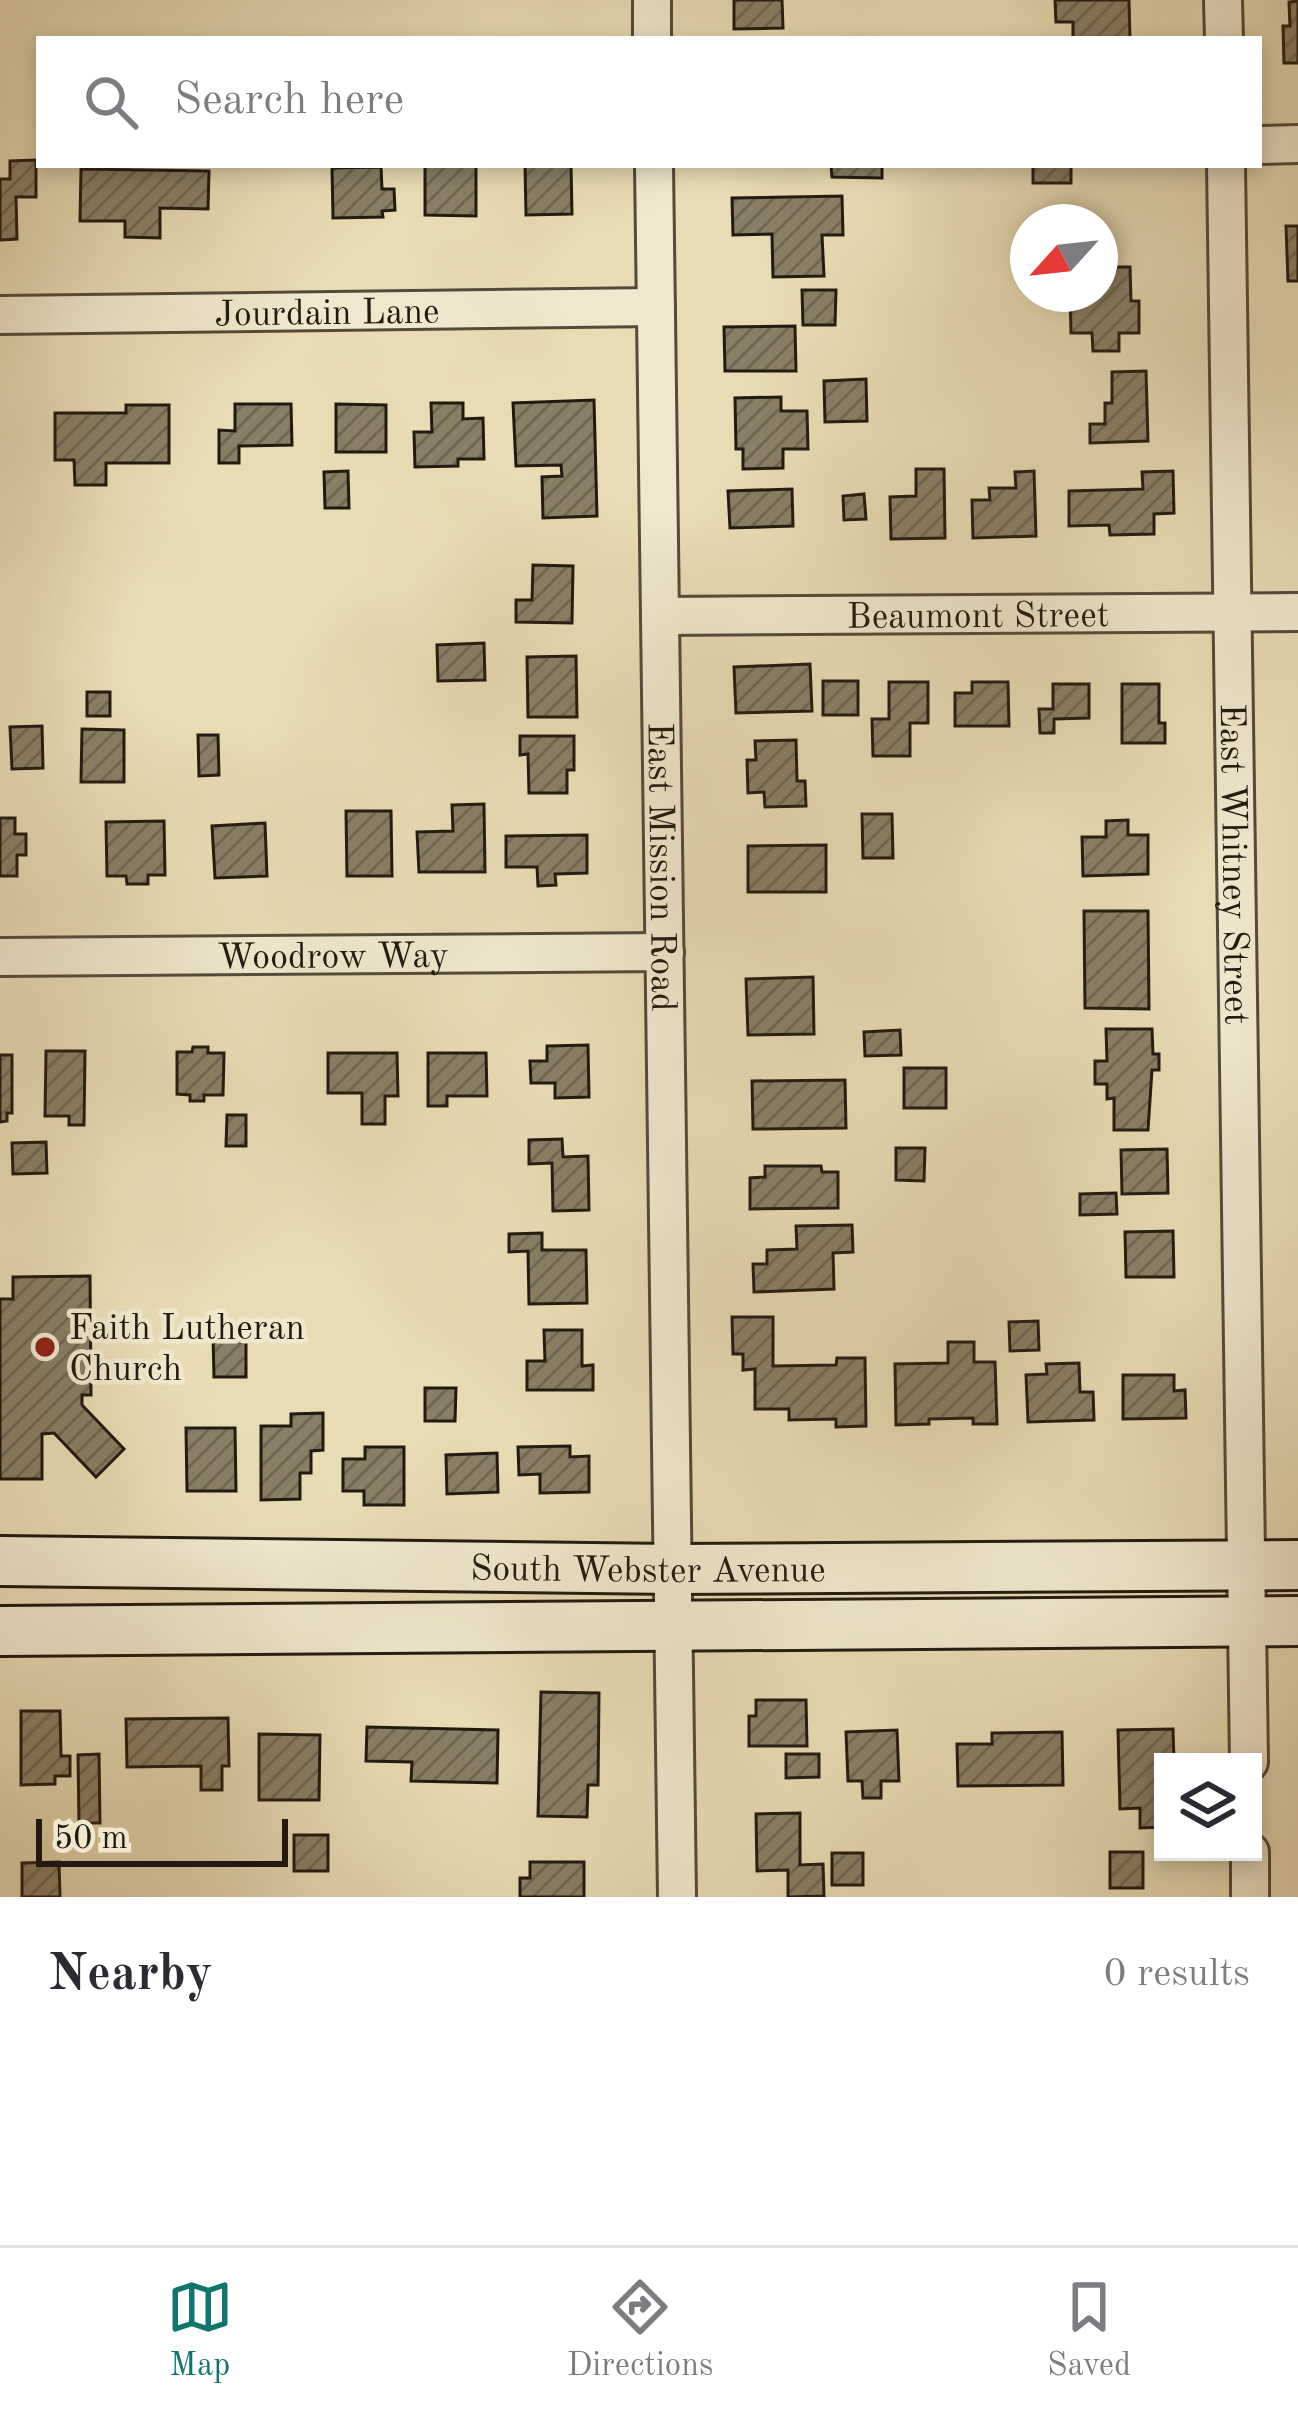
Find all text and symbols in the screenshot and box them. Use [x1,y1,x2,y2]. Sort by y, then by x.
search box [36,36,1262,168]
icon: search [78,69,144,135]
text: Search here [174,79,404,124]
north arrow [1010,204,1118,312]
street label: Jourdain Lane [214,296,440,334]
street label: Beaumont Street [847,599,1109,637]
street label: East Whitney Street [1212,703,1252,1025]
street label: East Mission Road [639,722,679,1012]
street label: Woodrow Way [217,940,449,977]
place label: Faith Lutheran Church [69,1312,305,1389]
marker: Faith Lutheran Church [32,1334,58,1360]
street label: South Webster Avenue [470,1553,826,1591]
map controls [1154,1753,1262,1861]
button: layers [1154,1753,1262,1861]
scale bar [36,1813,288,1866]
text: 50 m [54,1823,128,1856]
text: Nearby [48,1950,213,2001]
text: 0 results [1104,1955,1250,1994]
tab: Map [167,2274,233,2387]
tab: Directions [567,2274,713,2387]
tab: Saved [1047,2274,1131,2387]

